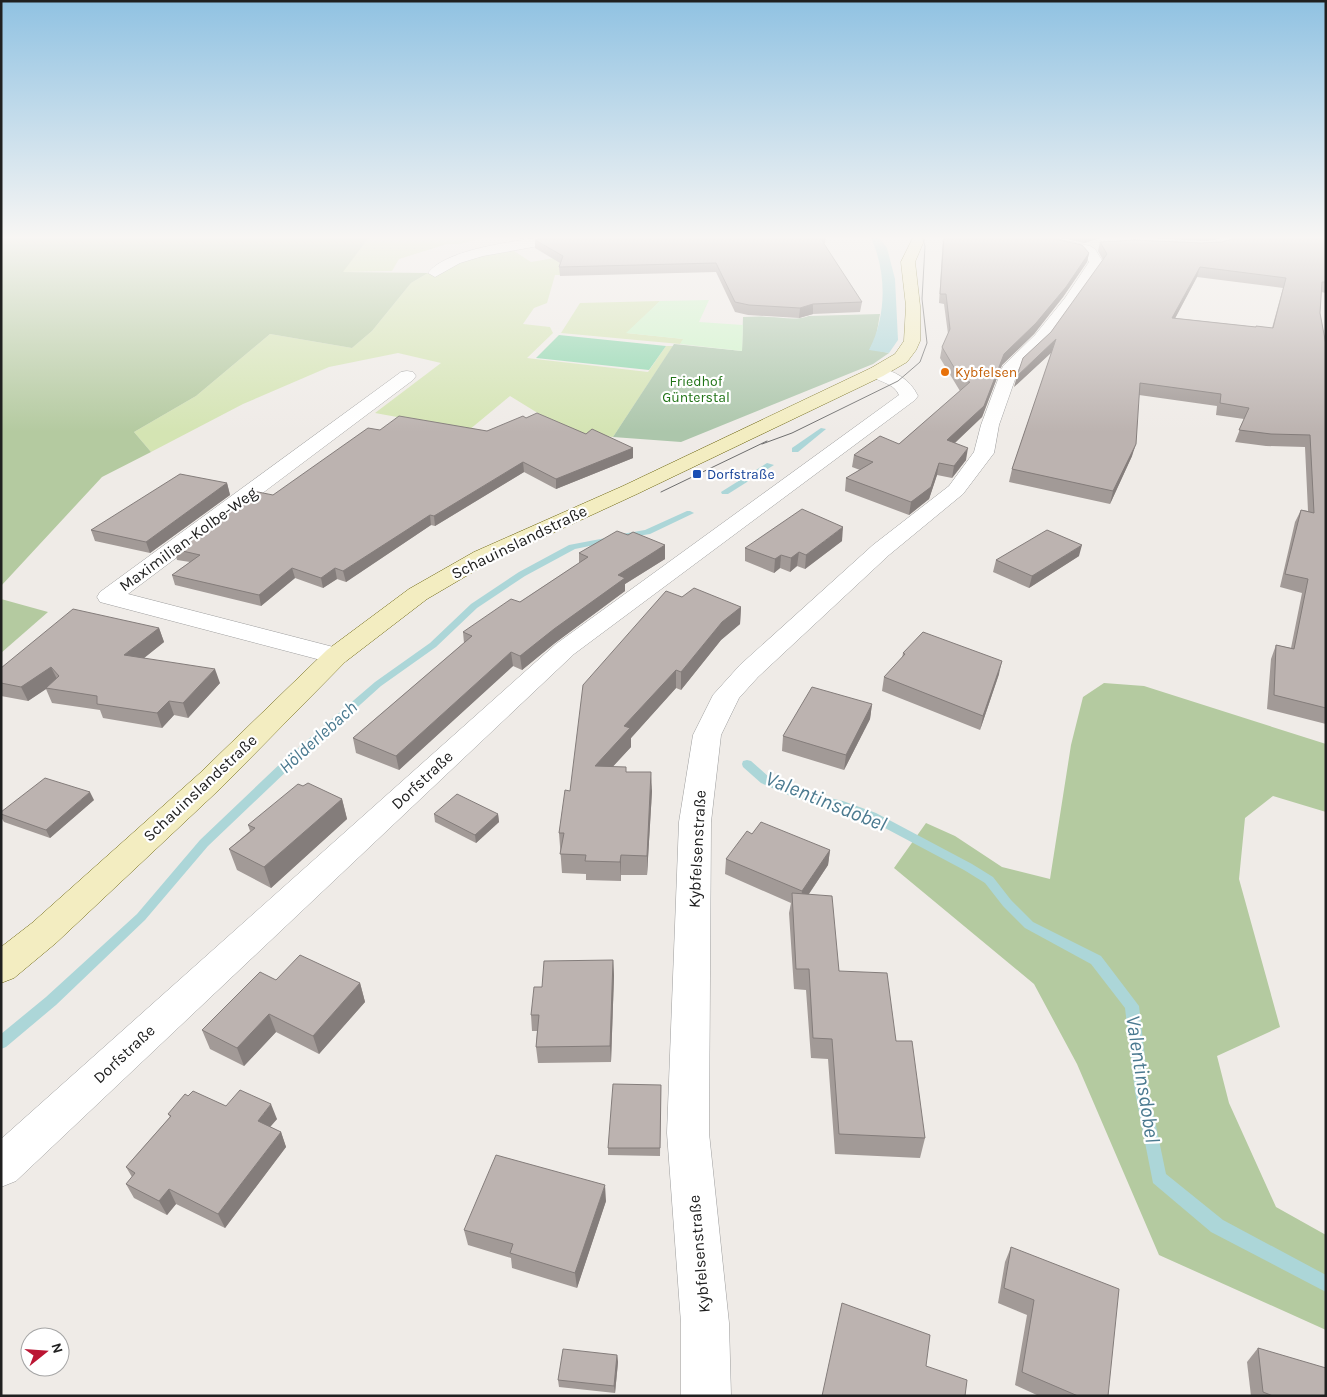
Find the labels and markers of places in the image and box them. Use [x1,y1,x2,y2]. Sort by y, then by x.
place label: Kybfelsen [955,364,1017,381]
marker: Kybfelsen [939,366,951,378]
place label: Dorfstraße [707,466,775,483]
marker: Dorfstraße [691,468,703,480]

